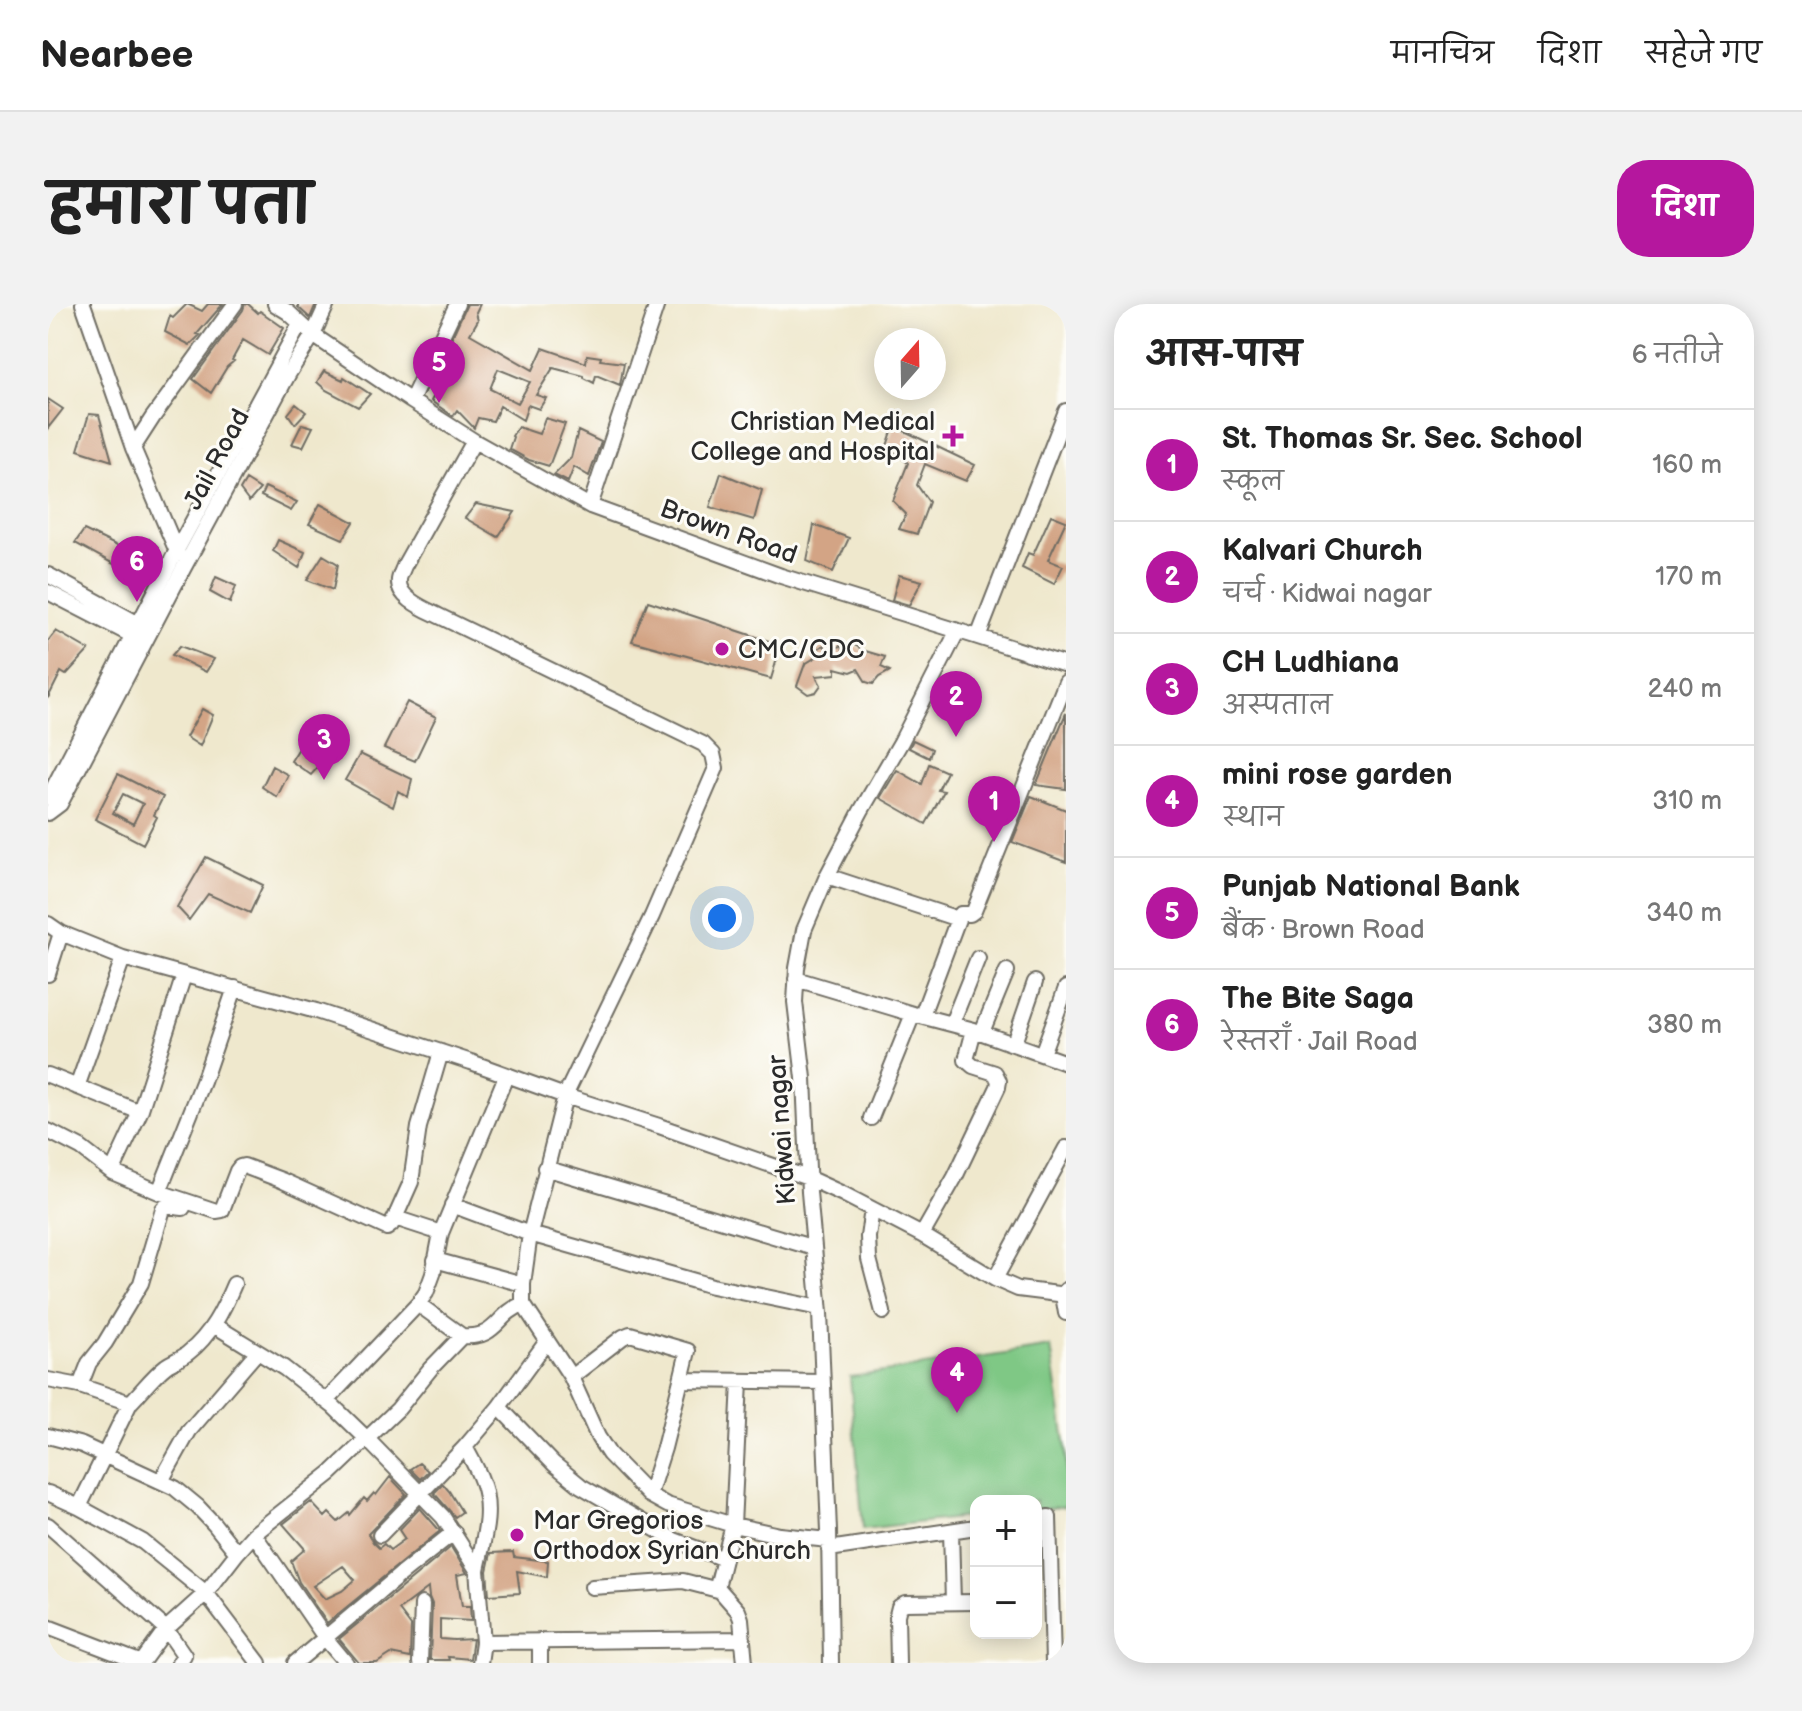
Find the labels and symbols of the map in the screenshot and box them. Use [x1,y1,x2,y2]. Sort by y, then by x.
north arrow [874,328,946,400]
pin: 5 [413,337,465,403]
street label: Jail Road [178,404,257,515]
place label: Christian Medical College and Hospital [691,407,935,468]
marker: Christian Medical College and Hospital [942,425,964,447]
street label: Brown Road [656,493,801,571]
pin: 6 [111,536,163,602]
place label: CMC/CDC [738,635,865,666]
marker: CMC/CDC [713,640,731,658]
pin: 2 [930,671,982,737]
pin: 3 [298,714,350,780]
pin: 1 [968,776,1020,842]
your location [702,898,742,938]
street label: Kidwai nagar [762,1053,803,1206]
pin: 4 [931,1347,983,1413]
place label: Mar Gregorios Orthodox Syrian Church [533,1506,811,1567]
marker: Mar Gregorios Orthodox Syrian Church [508,1526,526,1544]

